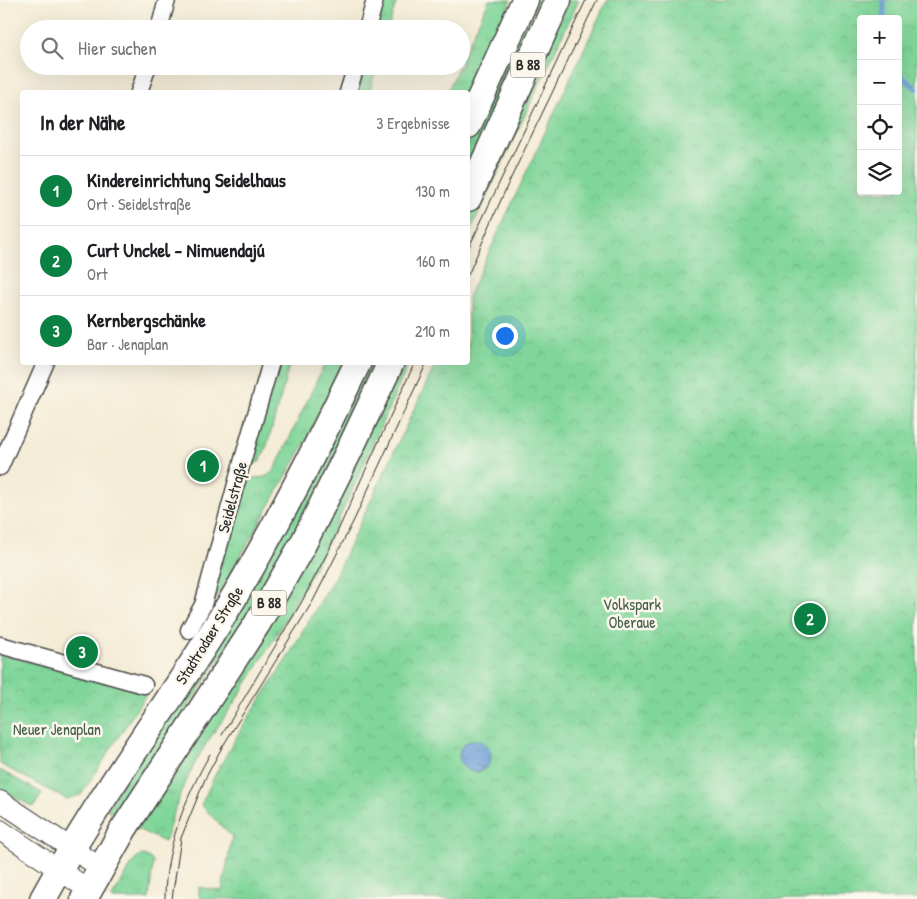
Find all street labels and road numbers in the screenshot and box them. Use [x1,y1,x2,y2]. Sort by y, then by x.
road number: B 88 [510,52,546,78]
street label: Seidelstraße [212,458,252,535]
street label: Stadtrodaer Straße [170,581,248,688]
road number: B 88 [252,590,286,616]

